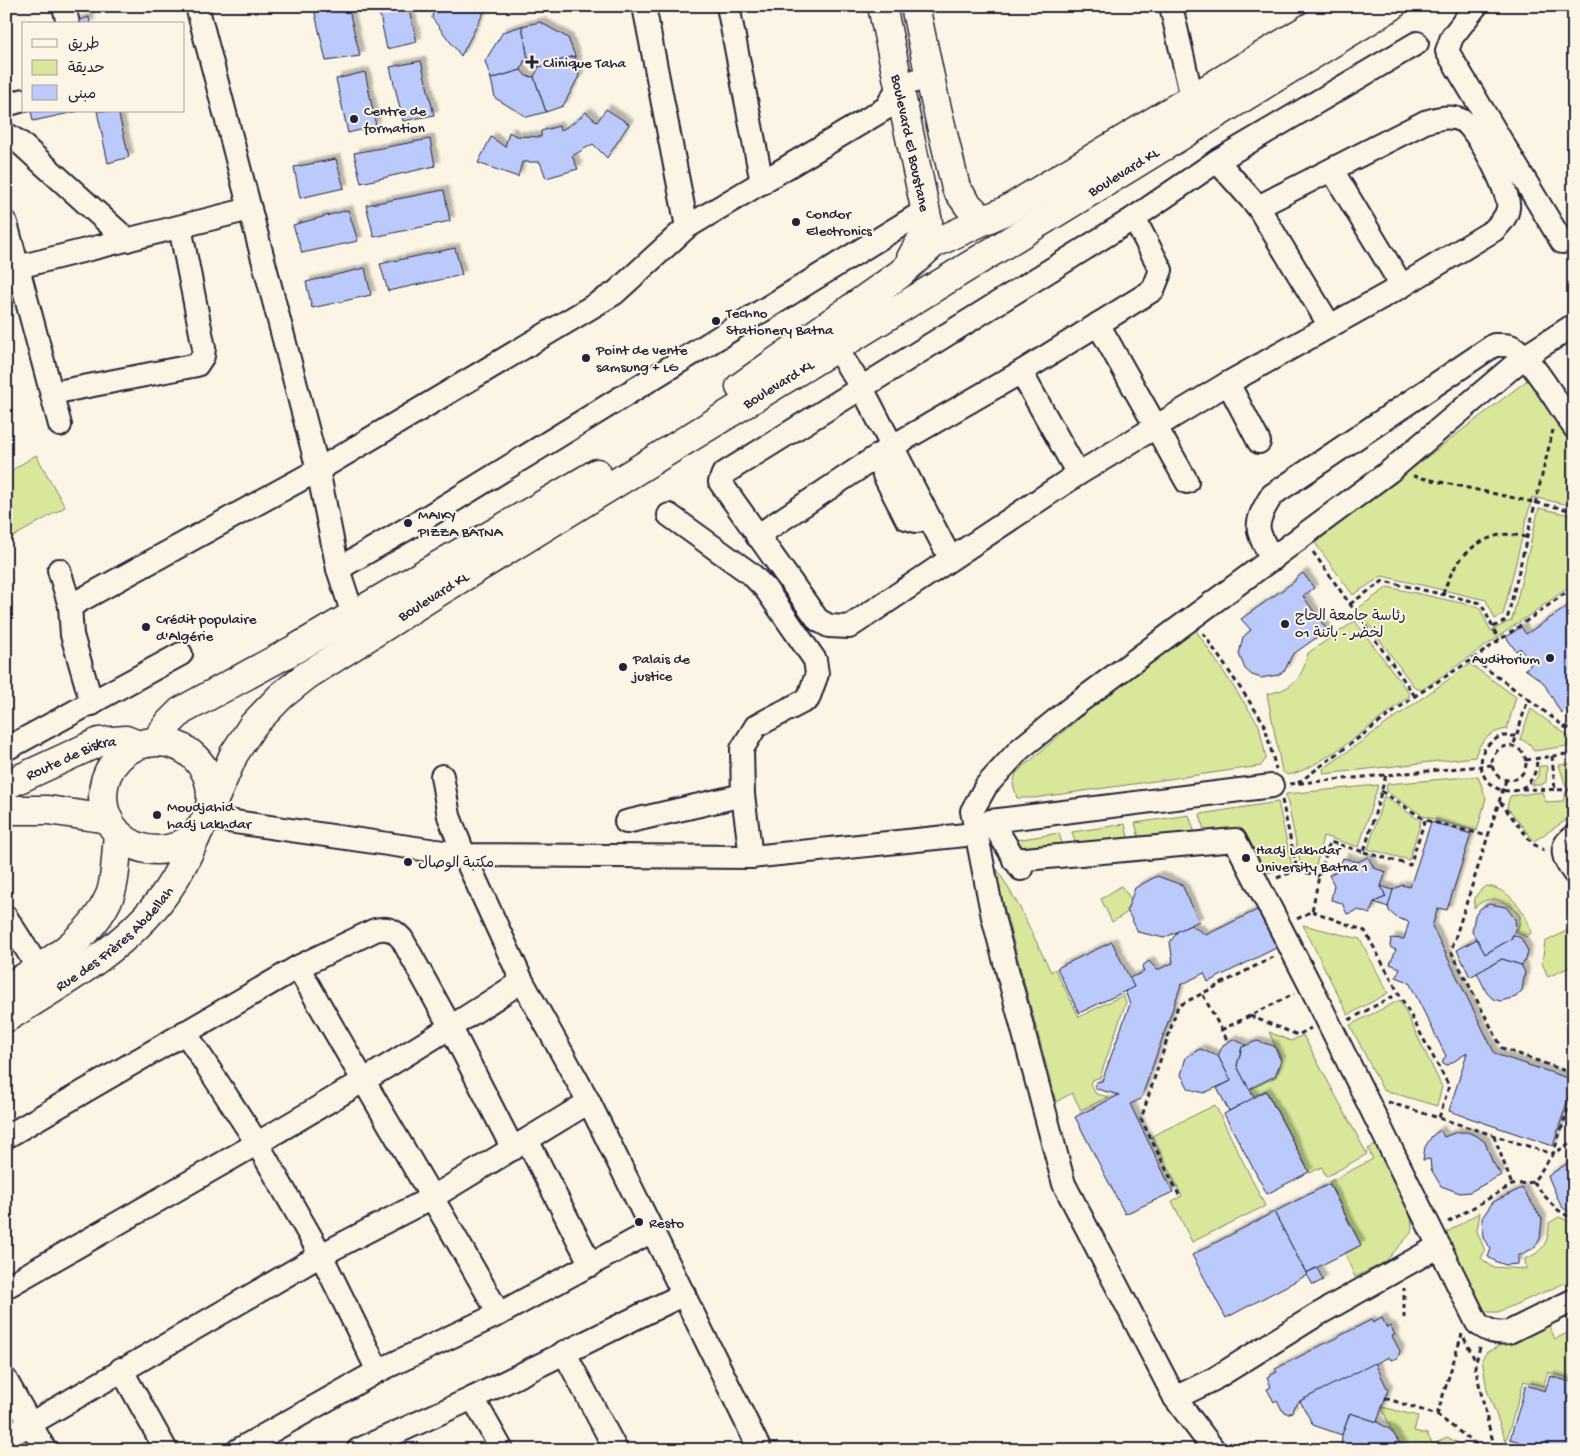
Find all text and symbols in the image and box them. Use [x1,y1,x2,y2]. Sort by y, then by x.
legend [22,22,185,112]
text: طريق [68,36,100,54]
marker: Clinique Taha [525,55,539,69]
place label: Clinique Taha [543,55,627,73]
text: حديقة [68,60,105,78]
street label: Boulevard El Boustane [886,72,933,214]
text: مبنى [68,86,96,104]
place label: Centre de formation [363,103,427,138]
marker: Centre de formation [348,113,360,125]
street label: Boulevard KL [1084,144,1163,202]
place label: Condor Electronics [806,206,872,241]
marker: Condor Electronics [790,216,802,228]
place label: Techno Stationery Batna [725,305,834,340]
marker: Techno Stationery Batna [710,315,722,327]
place label: Point de vente samsung + LG [595,342,688,377]
marker: Point de vente samsung + LG [580,352,592,364]
street label: Boulevard KL [739,356,818,414]
place label: MAIKY PIZZA BATNA [417,507,504,542]
marker: MAIKY PIZZA BATNA [402,517,414,529]
street label: Boulevard KL [395,568,473,627]
place label: رئاسة جامعة الحاج لخضر - باتنة 01 [1295,608,1406,643]
place label: Crédit populaire d'Algérie [156,611,257,646]
marker: رئاسة جامعة الحاج لخضر - باتنة 01 [1279,618,1291,630]
marker: Crédit populaire d'Algérie [140,621,152,633]
place label: Palais de justice [630,651,690,686]
place label: Auditorium [1472,651,1540,669]
marker: Auditorium [1544,652,1556,664]
marker: Palais de justice [617,661,629,673]
street label: Route de Biskra [23,734,117,786]
place label: Moudjahid hadj Lakhdar [167,799,253,834]
marker: Moudjahid hadj Lakhdar [151,809,163,821]
place label: Hadj Lakhdar University Batna 1 [1256,842,1368,877]
marker: Hadj Lakhdar University Batna 1 [1240,852,1252,864]
place label: مكتبة الوصال [418,855,494,873]
marker: مكتبة الوصال [402,856,414,868]
street label: Rue des Frères Abdellah [53,884,178,996]
place label: Resto [649,1215,684,1233]
marker: Resto [633,1216,645,1228]

